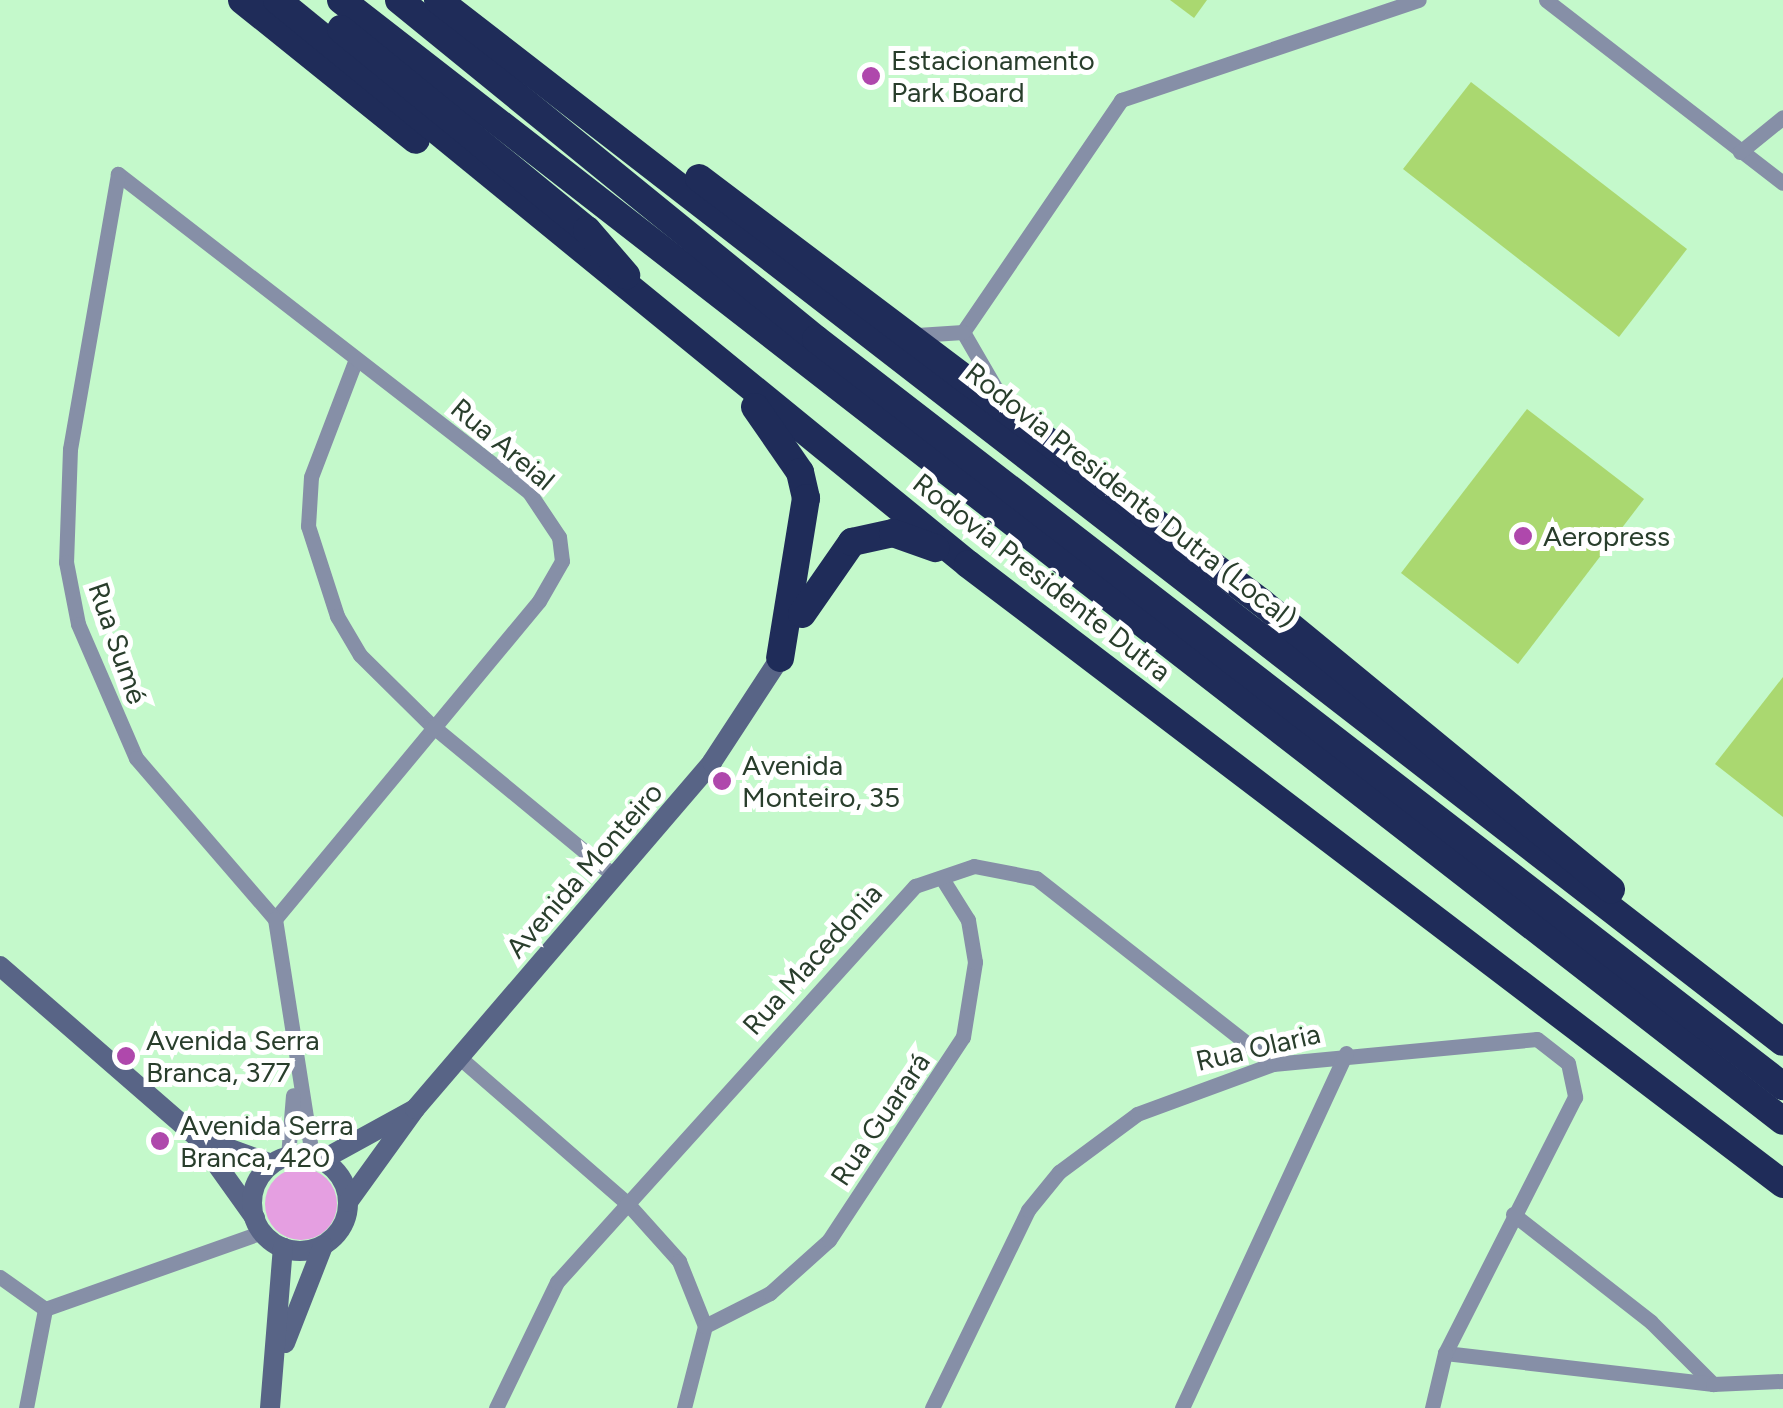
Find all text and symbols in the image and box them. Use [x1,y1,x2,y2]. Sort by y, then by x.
place label: Estacionamento Park Board [891,43,1095,109]
marker: Estacionamento Park Board [860,65,882,87]
street label: Rodovia Presidente Dutra (Local) [959,355,1303,635]
street label: Rua Areial [444,391,562,497]
street label: Rodovia Presidente Dutra [906,466,1178,688]
place label: Aeropress [1543,519,1670,553]
marker: Aeropress [1512,525,1534,547]
street label: Rua Sumé [82,578,154,708]
place label: Avenida Monteiro, 35 [742,748,900,814]
marker: Avenida Monteiro, 35 [711,770,733,792]
street label: Avenida Monteiro [499,775,669,965]
street label: Rua Macedonia [735,876,889,1042]
street label: Rua Olaria [1192,1016,1324,1078]
place label: Avenida Serra Branca, 377 [146,1023,320,1089]
marker: Avenida Serra Branca, 377 [115,1045,137,1067]
street label: Rua Guarará [823,1046,937,1192]
place label: Avenida Serra Branca, 420 [180,1108,354,1174]
marker: Avenida Serra Branca, 420 [149,1130,171,1152]

